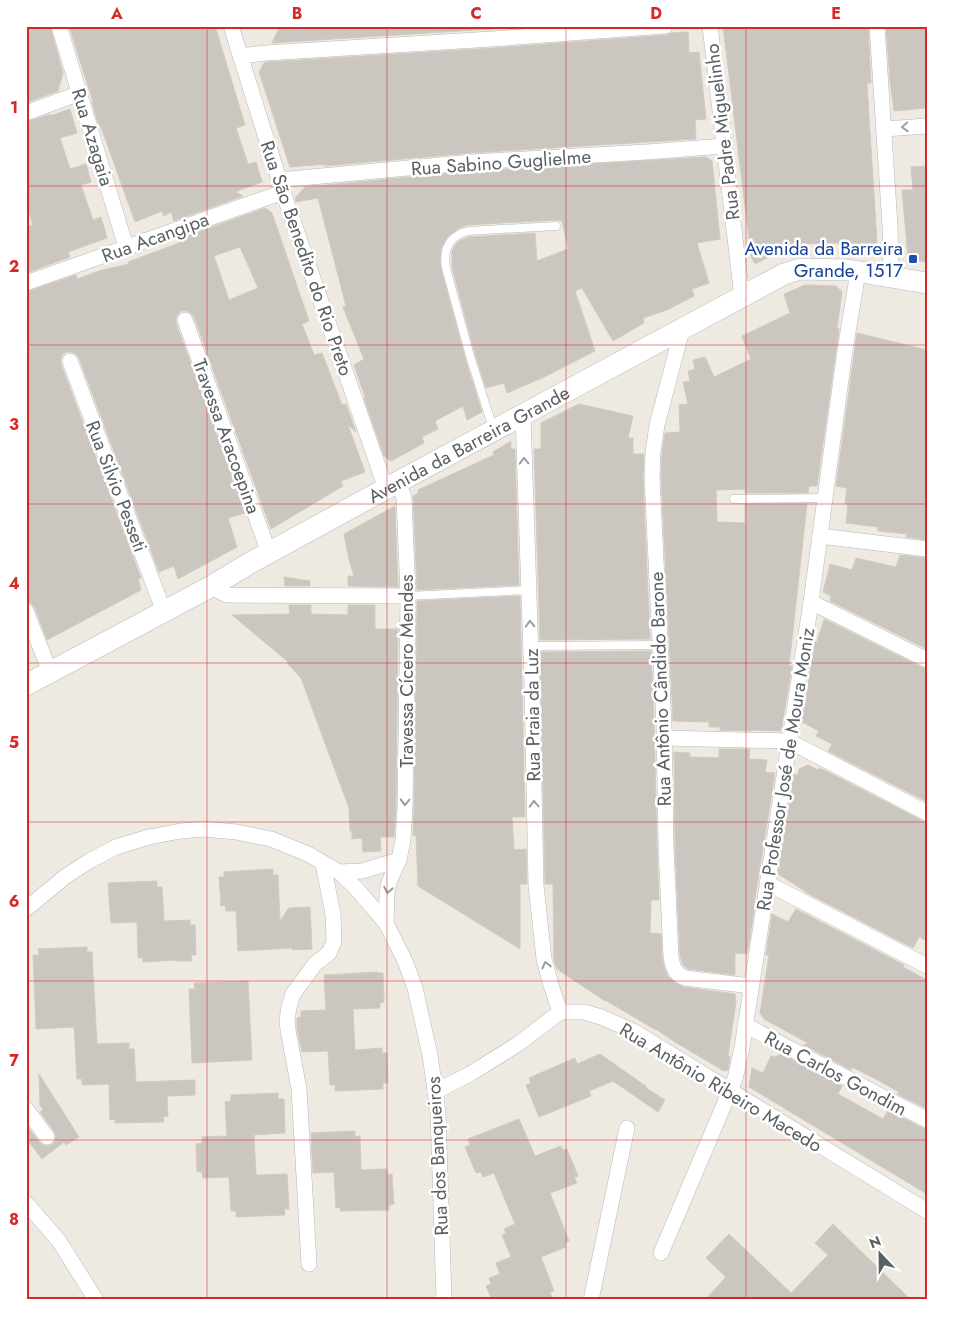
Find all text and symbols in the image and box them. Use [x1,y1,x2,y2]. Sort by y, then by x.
text: A [110,2,123,25]
text: B [292,2,302,25]
text: C [470,2,482,25]
text: D [650,2,662,25]
text: E [831,2,841,25]
street label: Rua Padre Miguelinho [698,42,747,222]
street label: Rua Azagaia [65,85,120,189]
text: 1 [10,96,18,119]
one-way arrow [901,122,909,133]
street label: Rua São Benedito do Rio Preto [254,137,360,379]
street label: Rua Sabino Guglielme [410,143,592,182]
street label: Rua Acangipa [98,206,212,269]
place label: Avenida da Barreira Grande, 1517 [744,235,903,284]
marker: Avenida da Barreira Grande, 1517 [907,253,919,265]
text: 2 [9,255,19,278]
street label: Travessa Aracoepina [186,355,267,517]
street label: Avenida da Barreira Grande [363,379,575,510]
text: 3 [9,413,19,436]
street label: Rua Silvio Pesseti [79,417,154,556]
one-way arrow [519,457,530,465]
street label: Rua Antônio Cândido Barone [643,571,678,807]
text: 4 [8,572,20,595]
street label: Travessa Cícero Mendes [393,574,420,768]
one-way arrow [525,619,535,627]
street label: Rua Professor José de Moura Moniz [750,625,821,912]
street label: Rua Praia da Luz [518,648,547,782]
text: 5 [9,731,19,754]
one-way arrow [400,798,410,806]
one-way arrow [529,799,539,807]
one-way arrow [383,886,393,894]
text: 6 [9,890,19,913]
one-way arrow [541,961,552,970]
street label: Rua Antônio Ribeiro Macedo [614,1016,827,1159]
street label: Rua Carlos Gondim [760,1024,912,1122]
text: 7 [9,1049,19,1072]
street label: Rua dos Banqueiros [420,1075,455,1236]
text: 8 [9,1208,19,1231]
north arrow [856,1228,906,1278]
text: N [866,1231,884,1253]

